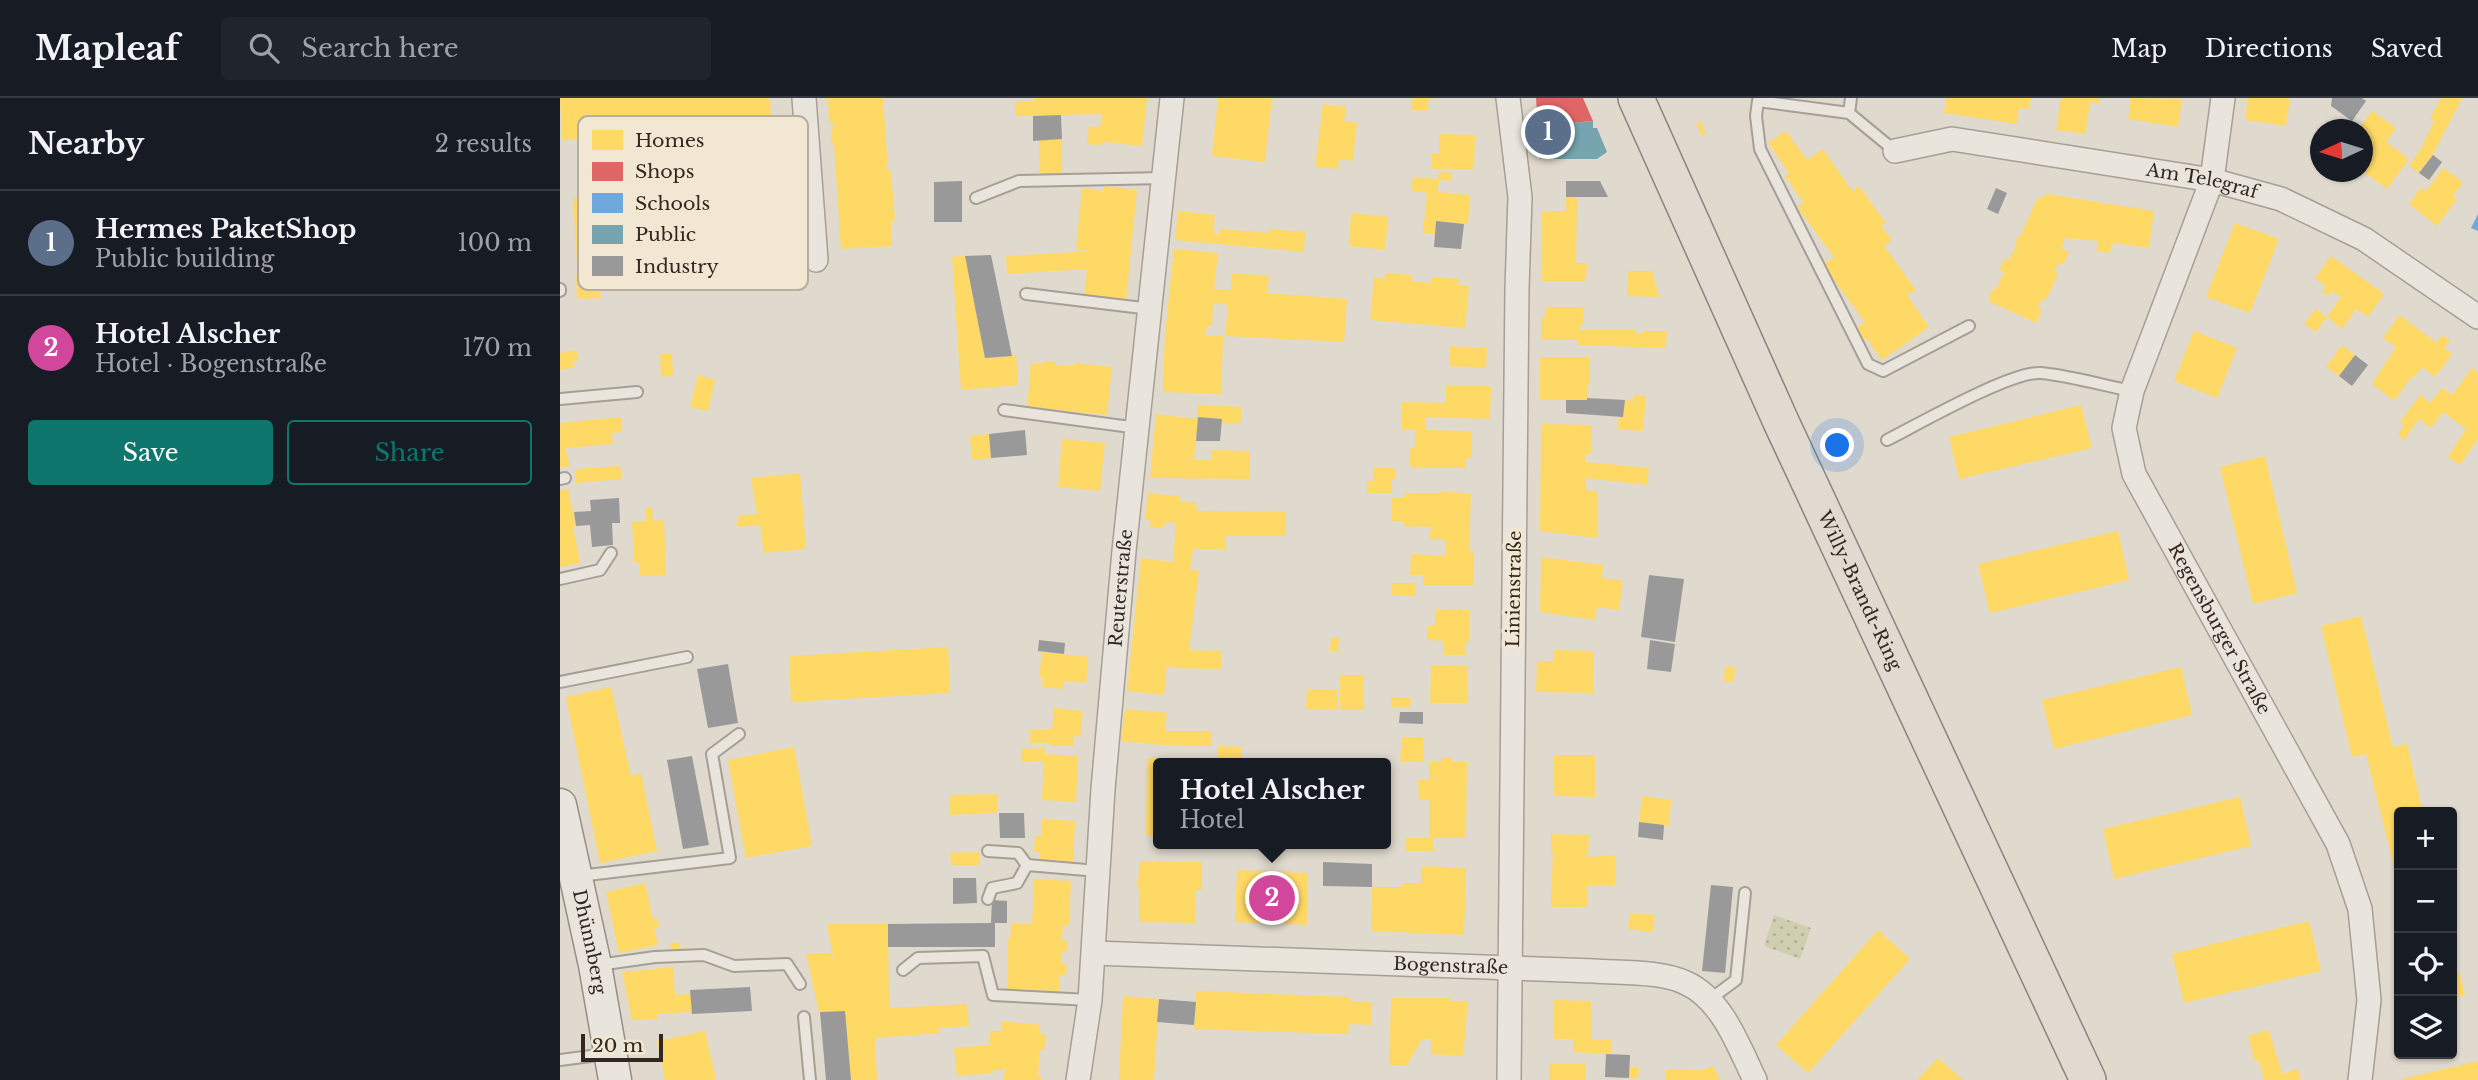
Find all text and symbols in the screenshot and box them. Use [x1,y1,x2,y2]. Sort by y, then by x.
search box [221,17,711,80]
text: Mapleaf [35,28,179,69]
icon: search [245,29,283,67]
text: Search here [301,32,459,64]
text: Map [2111,34,2167,63]
text: Directions [2205,34,2333,63]
text: Saved [2371,34,2443,63]
pin: 1 [1525,106,1571,158]
legend [578,116,808,290]
north arrow [2310,119,2373,182]
text: Nearby [28,125,144,162]
text: Homes [635,129,704,152]
text: 2 results [435,130,532,158]
street label: Am Telegraf [2144,159,2263,204]
text: Shops [635,160,694,183]
text: Schools [635,192,710,215]
text: Hermes PaketShop [95,213,356,245]
text: Public [635,223,696,246]
text: 1 [46,229,56,257]
text: 100 m [458,229,532,257]
text: Public building [95,245,274,273]
text: Industry [635,255,719,278]
text: Hotel Alscher [95,318,280,350]
text: 2 [44,334,58,362]
text: 170 m [462,334,532,362]
text: Hotel · Bogenstraße [95,350,327,378]
button: Save [28,420,273,485]
button: Share [287,420,532,485]
your location [1820,428,1854,462]
street label: Willy-Brandt-Ring [1813,506,1906,674]
street label: Reuterstraße [1105,528,1137,648]
street label: Linienstraße [1502,531,1526,647]
street label: Regensburger Straße [2163,539,2275,718]
popup [1153,758,1391,849]
text: Hotel Alscher [1179,774,1365,806]
text: Hotel [1179,806,1244,834]
map controls [2394,807,2457,1059]
button: + [2394,807,2457,870]
button: − [2394,870,2457,933]
pin: 2 [1249,872,1295,924]
street label: Dhünnberg [568,887,611,996]
button: locate [2394,933,2457,996]
street label: Bogenstraße [1393,953,1509,979]
button: layers [2394,996,2457,1059]
scale bar [581,1031,663,1063]
text: 20 m [592,1034,643,1057]

